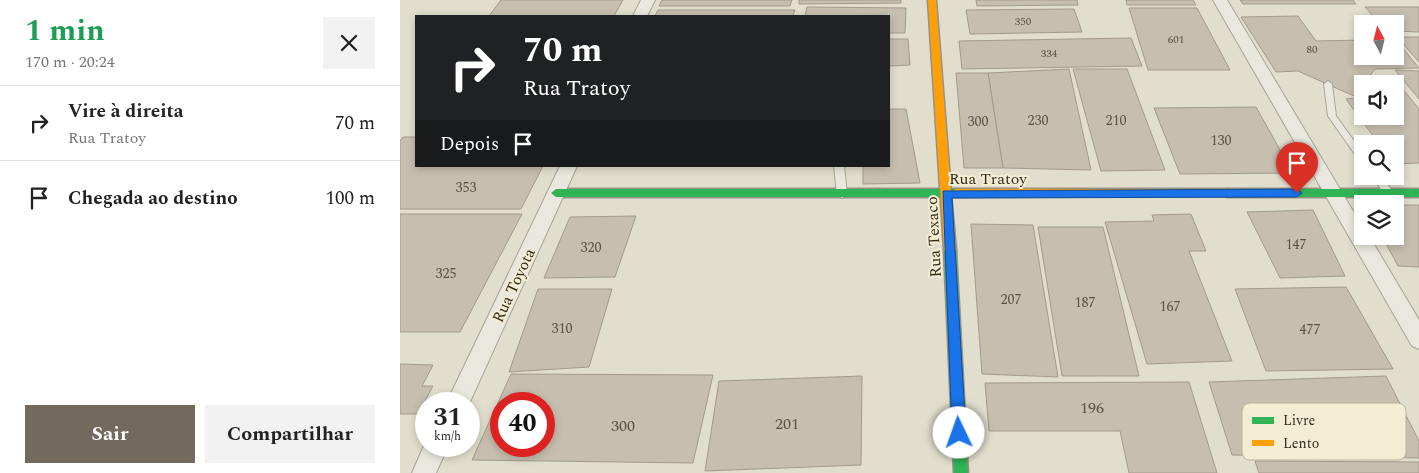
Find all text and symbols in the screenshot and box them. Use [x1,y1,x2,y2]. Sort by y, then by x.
text: 1 min [25,8,105,54]
house number: 350 [1015,13,1032,30]
north arrow [1354,15,1404,65]
map controls [1354,15,1404,245]
button: close [323,17,375,69]
text: 70 m [523,24,603,77]
house number: 601 [1168,31,1184,48]
icon: right [440,35,505,100]
house number: 80 [1307,41,1318,58]
house number: 334 [1041,45,1058,62]
text: 170 m · 20:24 [25,50,115,74]
text: Rua Tratoy [523,72,630,105]
button: sound [1354,75,1404,125]
text: Vire à direita [68,97,184,126]
icon: right [25,109,53,137]
text: 70 m [335,109,375,138]
house number: 230 [1028,110,1049,131]
house number: 210 [1106,110,1127,131]
house number: 300 [968,111,989,132]
text: Rua Tratoy [68,126,146,150]
text: Depois [440,130,499,159]
icon: arrive [509,130,537,158]
house number: 130 [1211,130,1232,151]
button: search [1354,135,1404,185]
pin [1276,142,1318,193]
icon: arrive [1283,149,1311,177]
street label: Rua Tratoy [949,167,1028,191]
house number: 353 [456,177,477,198]
icon: arrive [25,184,53,212]
text: Chegada ao destino [68,184,238,213]
text: 100 m [325,184,375,213]
button: layers [1354,195,1404,245]
street label: Rua Texaco [920,196,948,278]
house number: 147 [1286,234,1307,255]
house number: 320 [581,237,602,258]
street label: Rua Toyota [486,244,542,327]
house number: 325 [436,263,457,284]
house number: 207 [1001,289,1022,310]
house number: 187 [1075,292,1096,313]
house number: 167 [1160,296,1181,317]
house number: 310 [552,318,573,339]
house number: 477 [1300,319,1321,340]
speed limit sign: 40 [490,392,555,457]
house number: 196 [1080,396,1104,420]
text: 31 [433,399,462,437]
legend [1242,403,1406,460]
button: Sair [25,405,195,463]
button: Compartilhar [205,405,375,463]
position arrow [932,406,984,458]
text: Livre [1283,410,1316,431]
house number: 201 [775,412,799,436]
house number: 300 [611,414,635,438]
text: km/h [434,427,461,446]
text: Lento [1283,433,1319,454]

